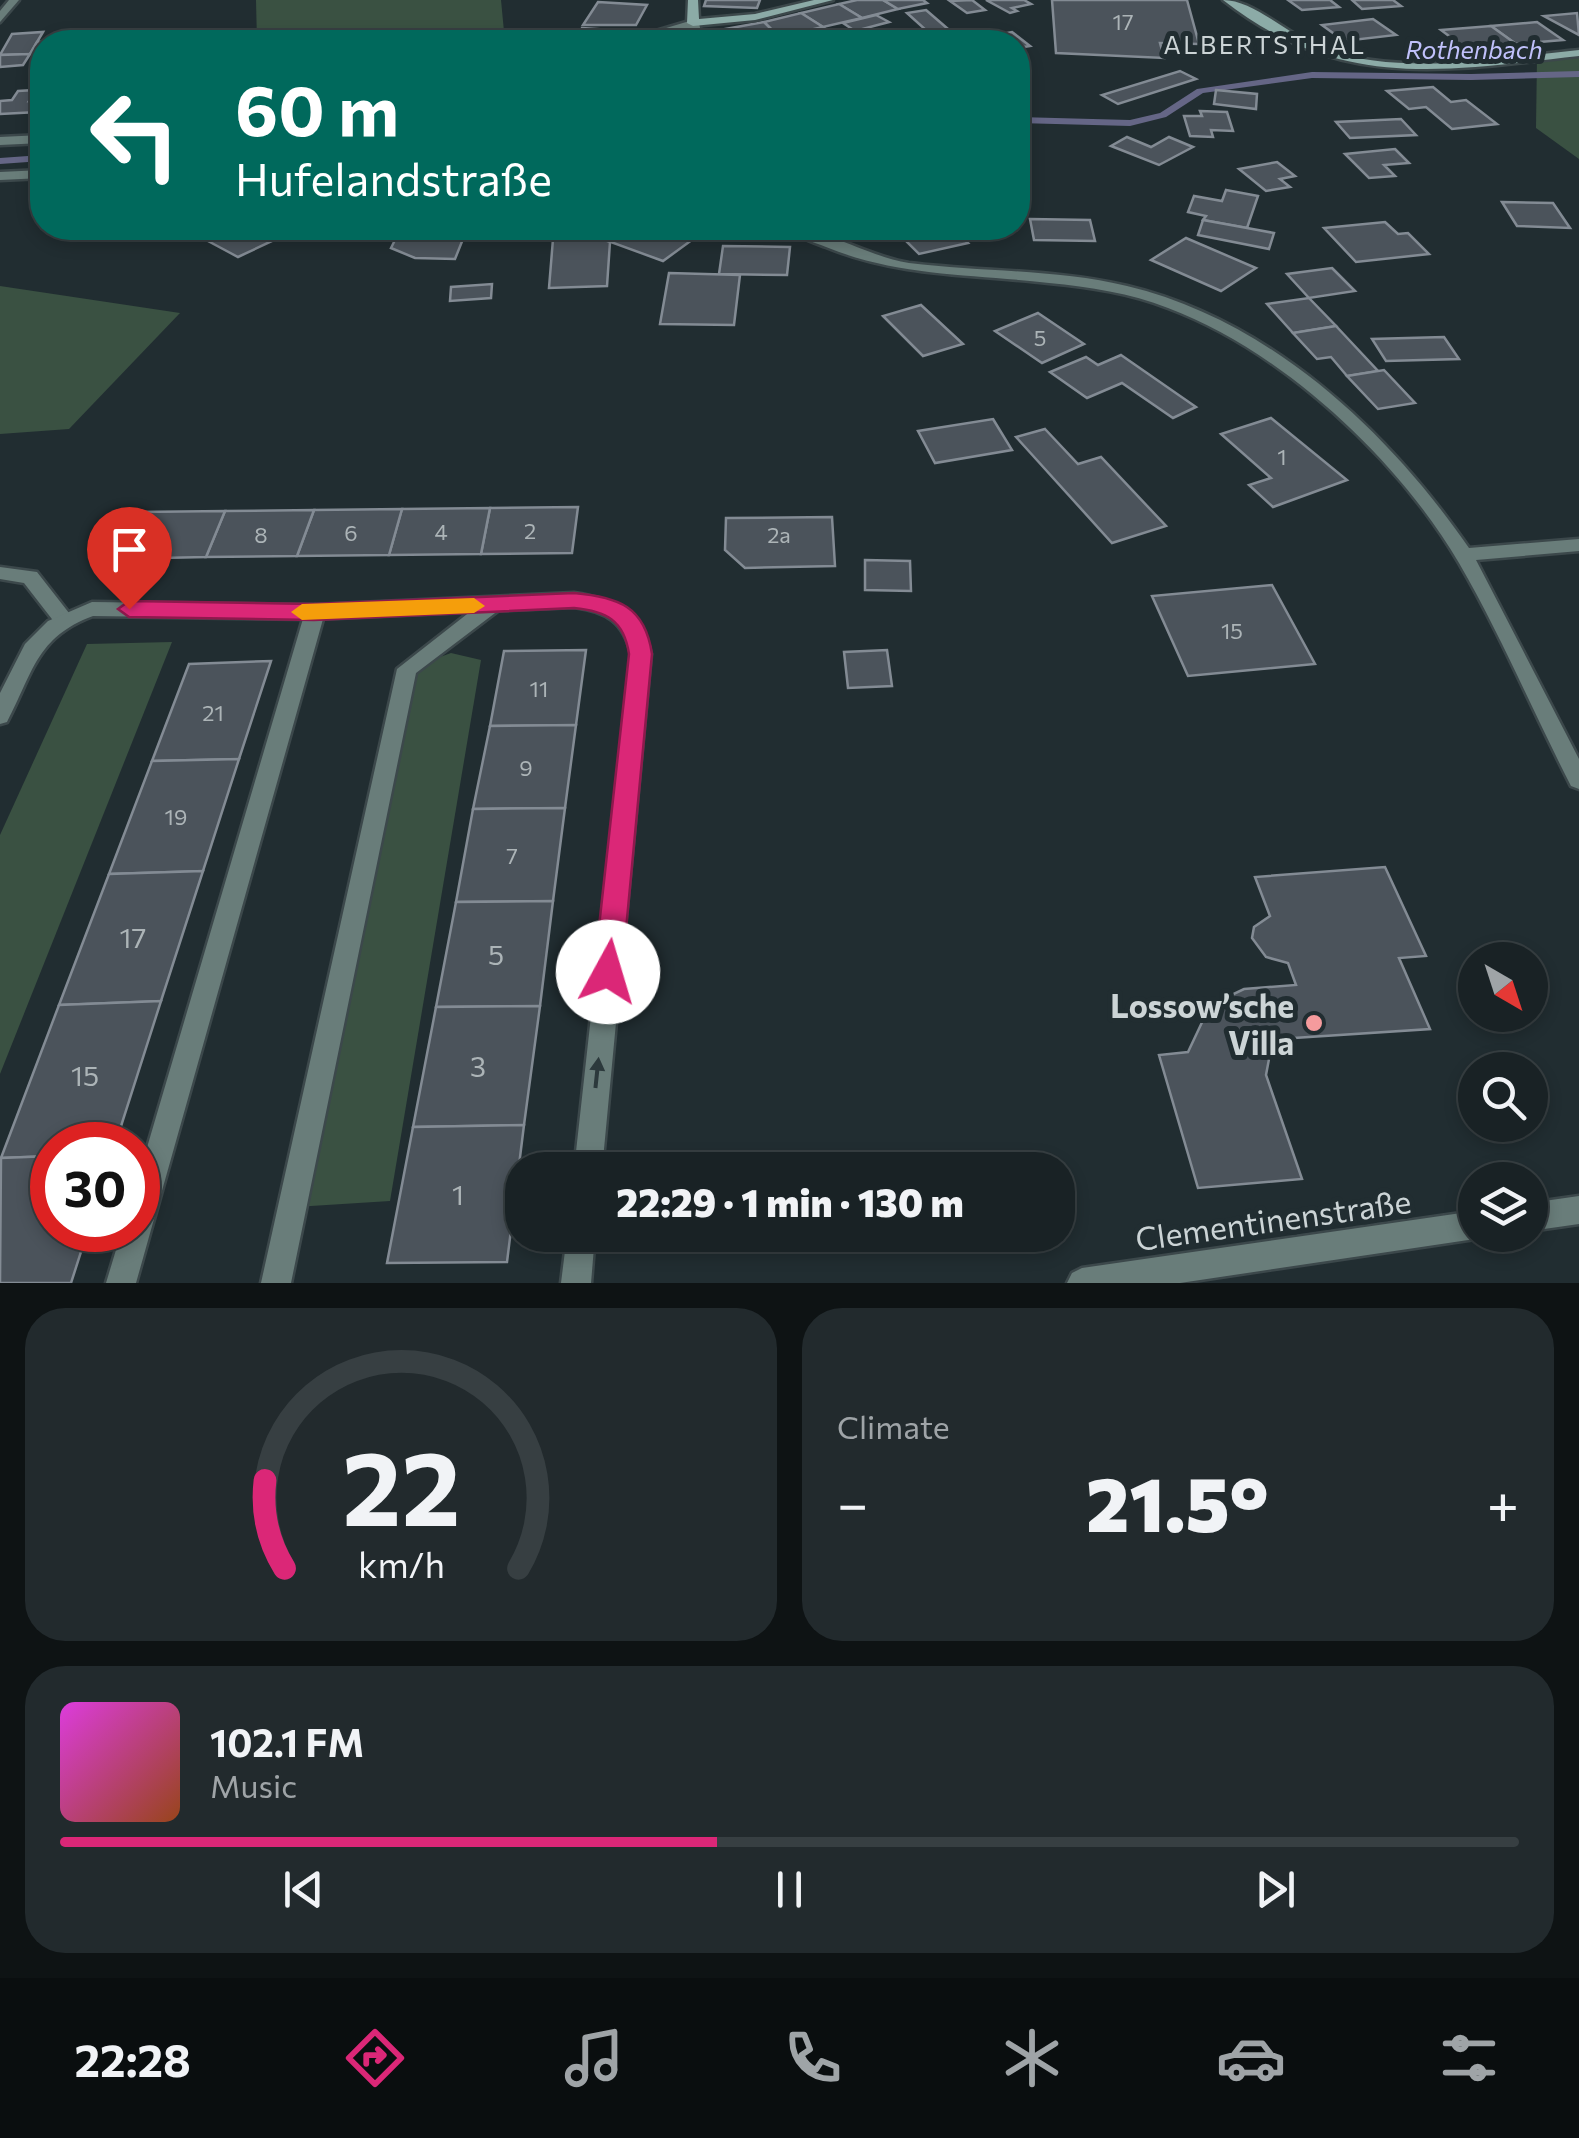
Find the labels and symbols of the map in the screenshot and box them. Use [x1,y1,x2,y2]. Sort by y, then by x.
house number: 17 [1112,8,1134,35]
district label: ALBERTSTHAL [1164,29,1366,59]
water label: Rothenbach [1405,34,1543,64]
house number: 5 [1034,324,1046,351]
house number: 1 [1277,443,1287,470]
pin [87,507,172,610]
house number: 2 [524,517,536,544]
house number: 4 [434,518,448,545]
house number: 6 [344,519,358,546]
house number: 8 [254,521,268,548]
house number: 2a [767,521,791,548]
house number: 15 [1221,617,1243,644]
house number: 11 [530,675,548,702]
house number: 21 [202,699,224,726]
house number: 9 [519,754,533,781]
house number: 19 [165,803,187,830]
house number: 7 [506,842,518,869]
house number: 17 [120,920,146,954]
position arrow [556,920,660,1024]
house number: 5 [488,937,504,971]
north arrow [1458,942,1548,1032]
place label: Lossow’sche Villa [1110,985,1294,1062]
marker: Lossow’sche Villa [1303,1012,1325,1034]
house number: 3 [470,1049,486,1083]
one-way arrow [590,1057,606,1088]
house number: 15 [71,1058,99,1092]
speed limit sign: 30 [30,1122,160,1252]
house number: 1 [452,1177,464,1211]
street label: Clementinenstraße [1133,1180,1413,1258]

